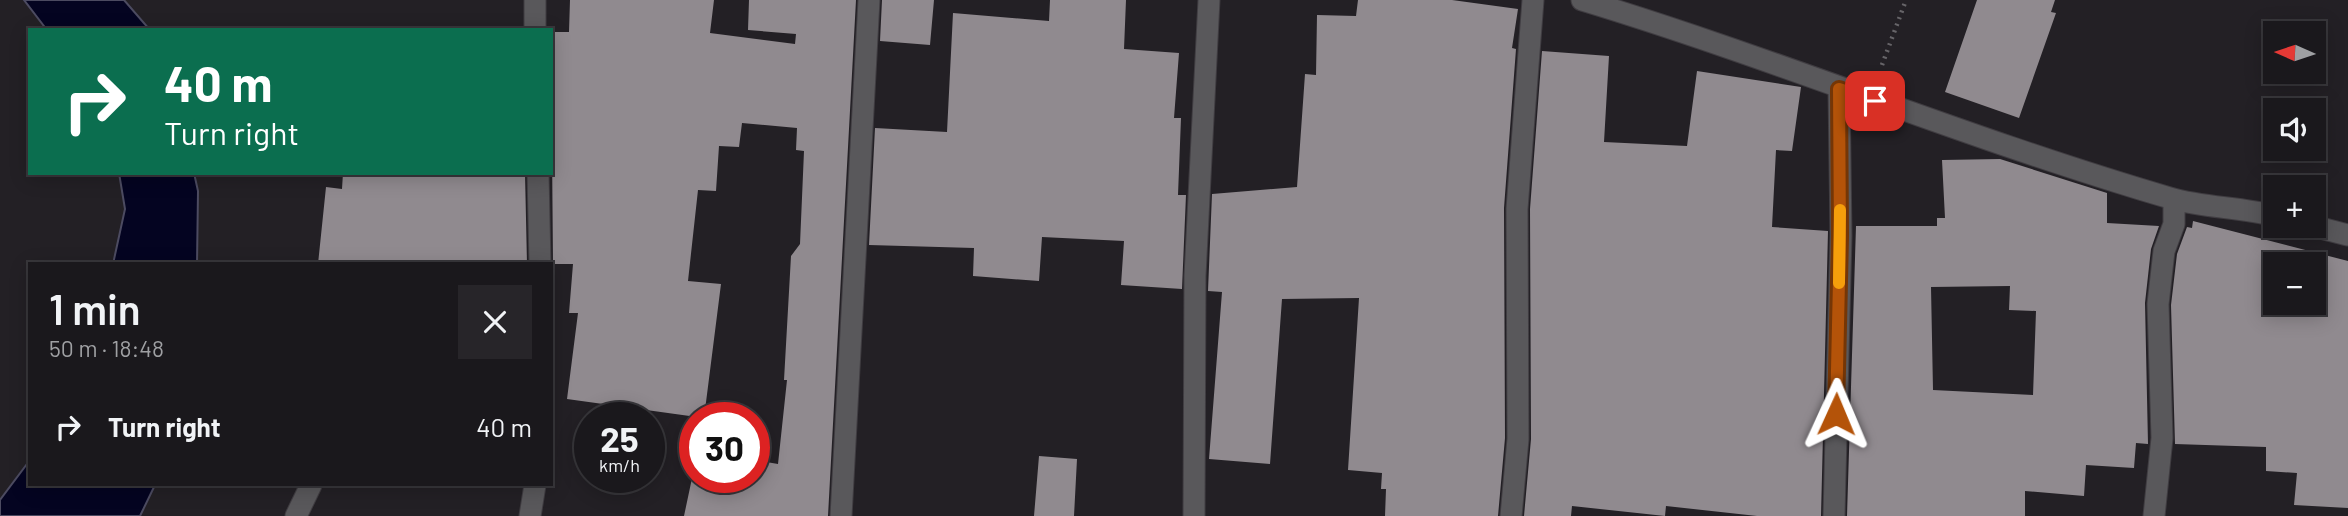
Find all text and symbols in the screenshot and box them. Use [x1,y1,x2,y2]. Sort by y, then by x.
north arrow [2263,21,2326,84]
map controls [2263,21,2326,315]
text: 40 m [164,53,272,112]
icon: right [49,56,140,147]
pin [1845,71,1905,131]
icon: arrive [1856,82,1894,120]
button: sound [2263,98,2326,161]
text: Turn right [164,113,299,151]
button: + [2263,175,2326,238]
button: − [2263,252,2326,315]
text: 1 min [49,283,141,333]
button: close [458,285,532,359]
text: 50 m · 18:48 [49,334,164,362]
position arrow [1799,377,1873,451]
speed limit sign: 30 [679,402,770,493]
icon: right [49,408,87,446]
text: Turn right [108,411,221,442]
text: 40 m [476,411,532,442]
text: 25 [600,417,639,459]
text: km/h [599,454,640,476]

